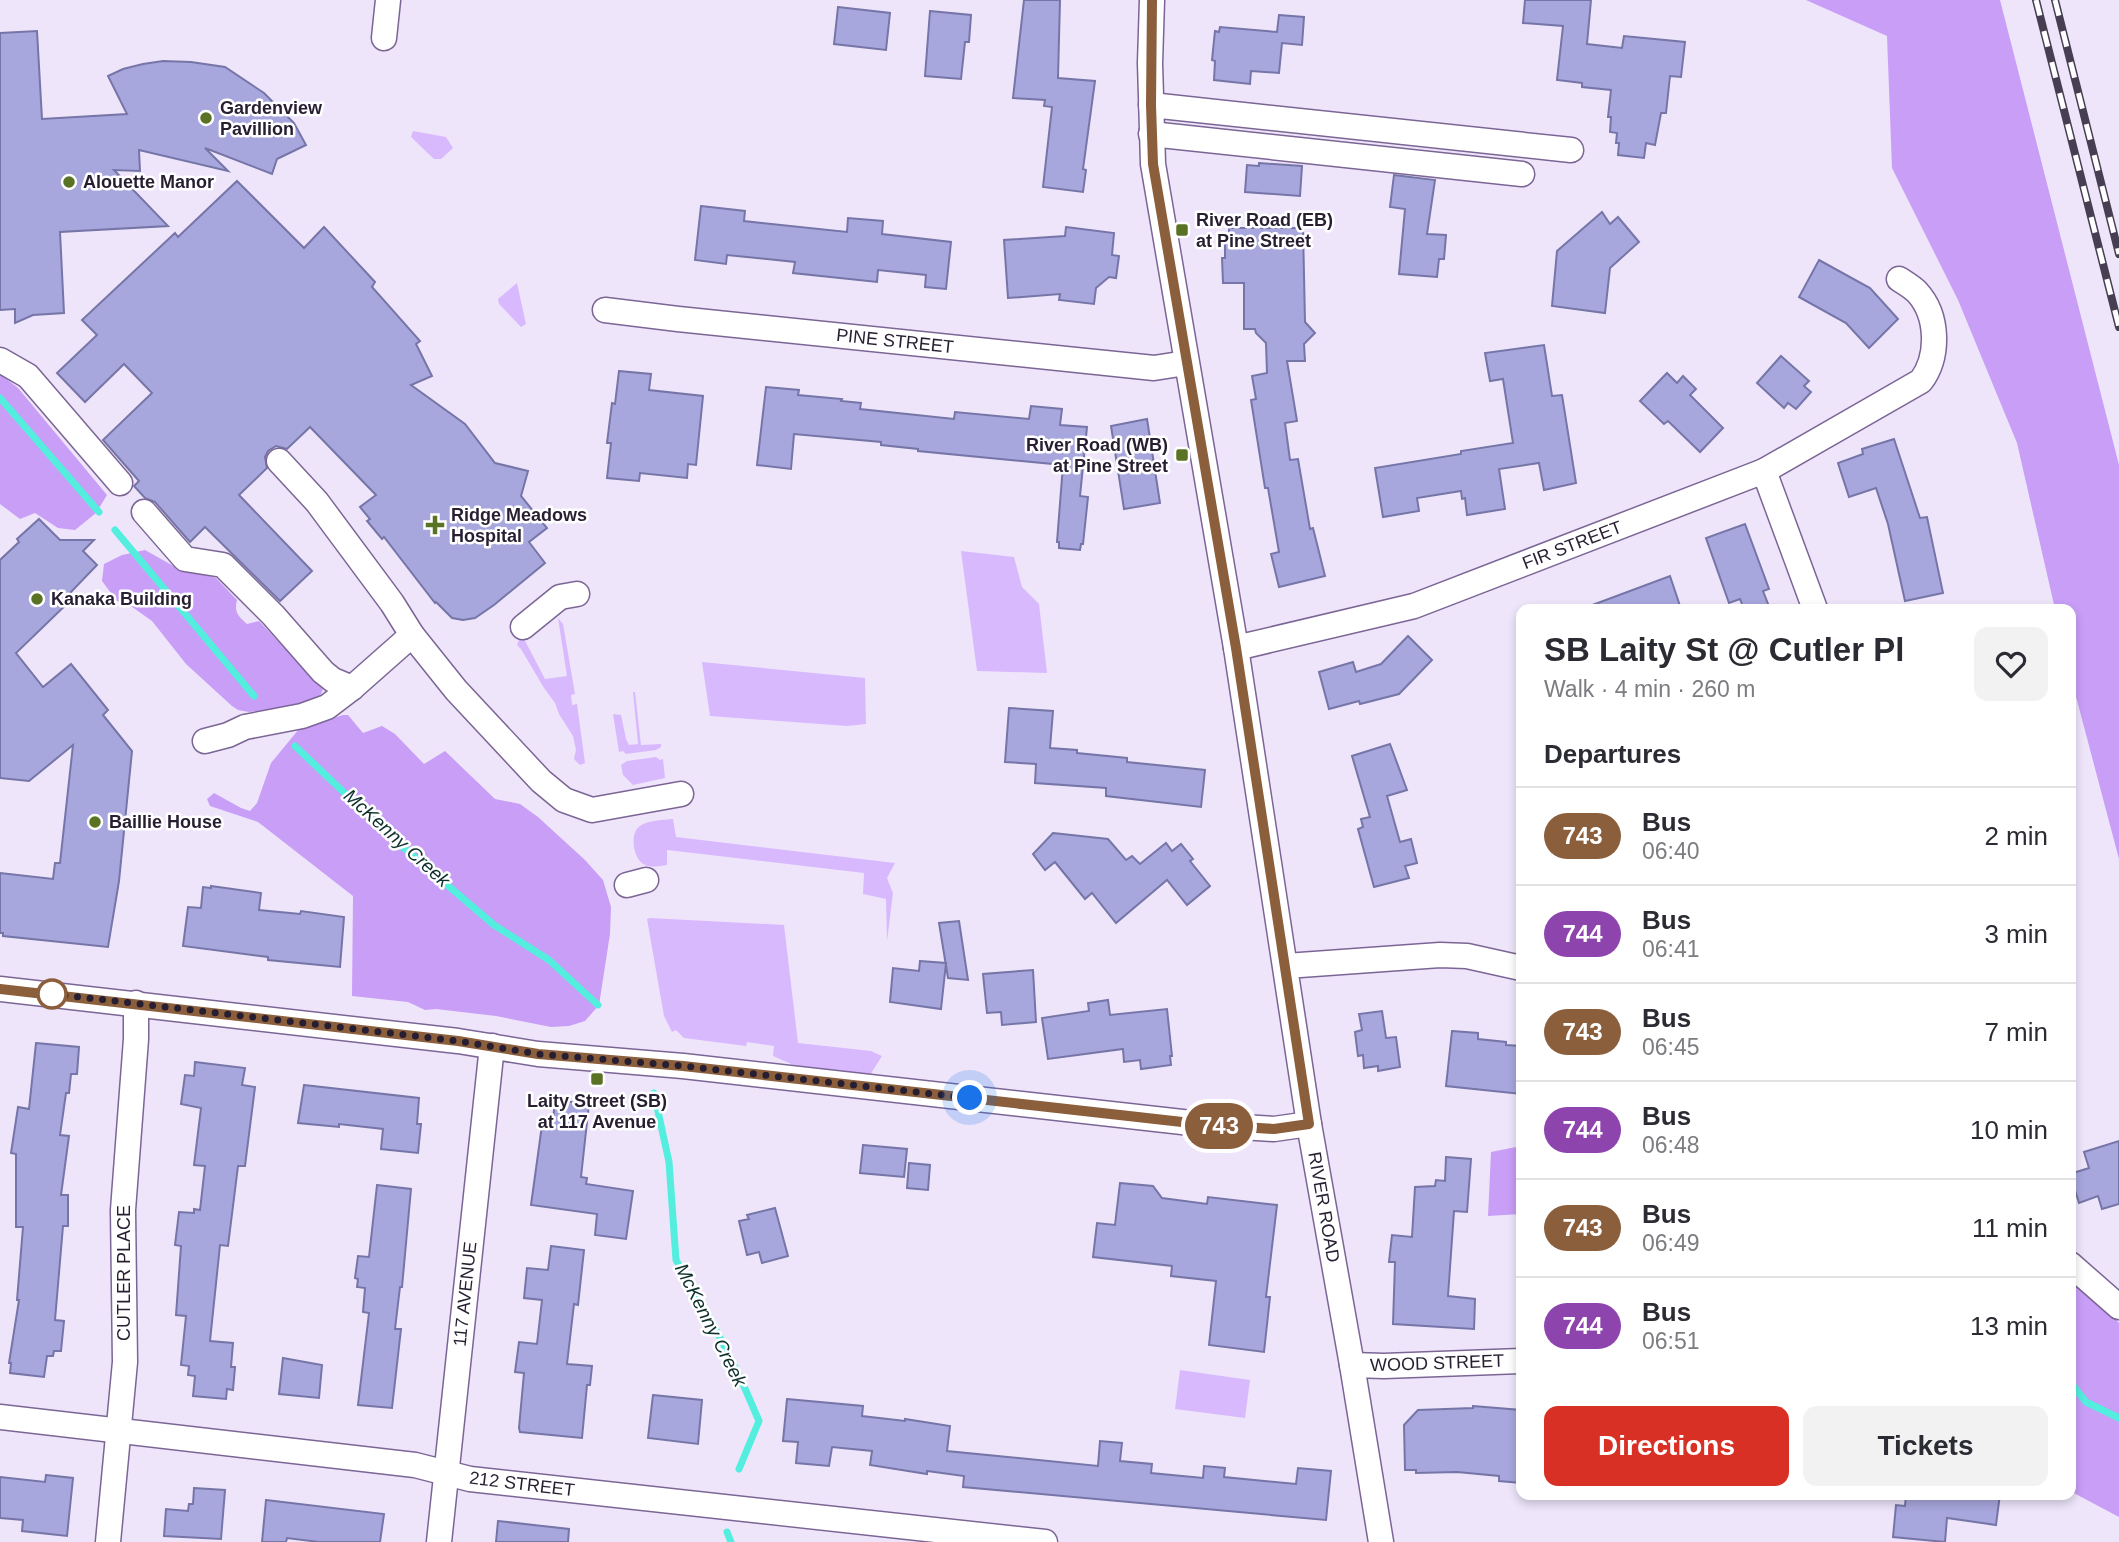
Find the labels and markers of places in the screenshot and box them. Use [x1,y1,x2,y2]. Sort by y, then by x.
place label: Gardenview Pavillion [220,98,323,139]
marker: Gardenview Pavillion [198,110,214,126]
place label: Alouette Manor [83,172,214,192]
marker: Alouette Manor [61,174,77,190]
place label: River Road (EB) at Pine Street [1196,210,1333,251]
marker: River Road (EB) at Pine Street [1174,222,1190,238]
place label: River Road (WB) at Pine Street [1026,435,1168,476]
marker: River Road (WB) at Pine Street [1174,447,1190,463]
place label: Ridge Meadows Hospital [451,505,587,546]
marker: Ridge Meadows Hospital [425,515,445,535]
place label: Kanaka Building [51,589,192,609]
marker: Kanaka Building [29,591,45,607]
place label: Baillie House [109,812,222,832]
marker: Baillie House [87,814,103,830]
unlabelled marker [37,979,67,1009]
marker: Laity Street (SB) at 117 Avenue [589,1071,605,1087]
place label: Laity Street (SB) at 117 Avenue [527,1091,667,1132]

